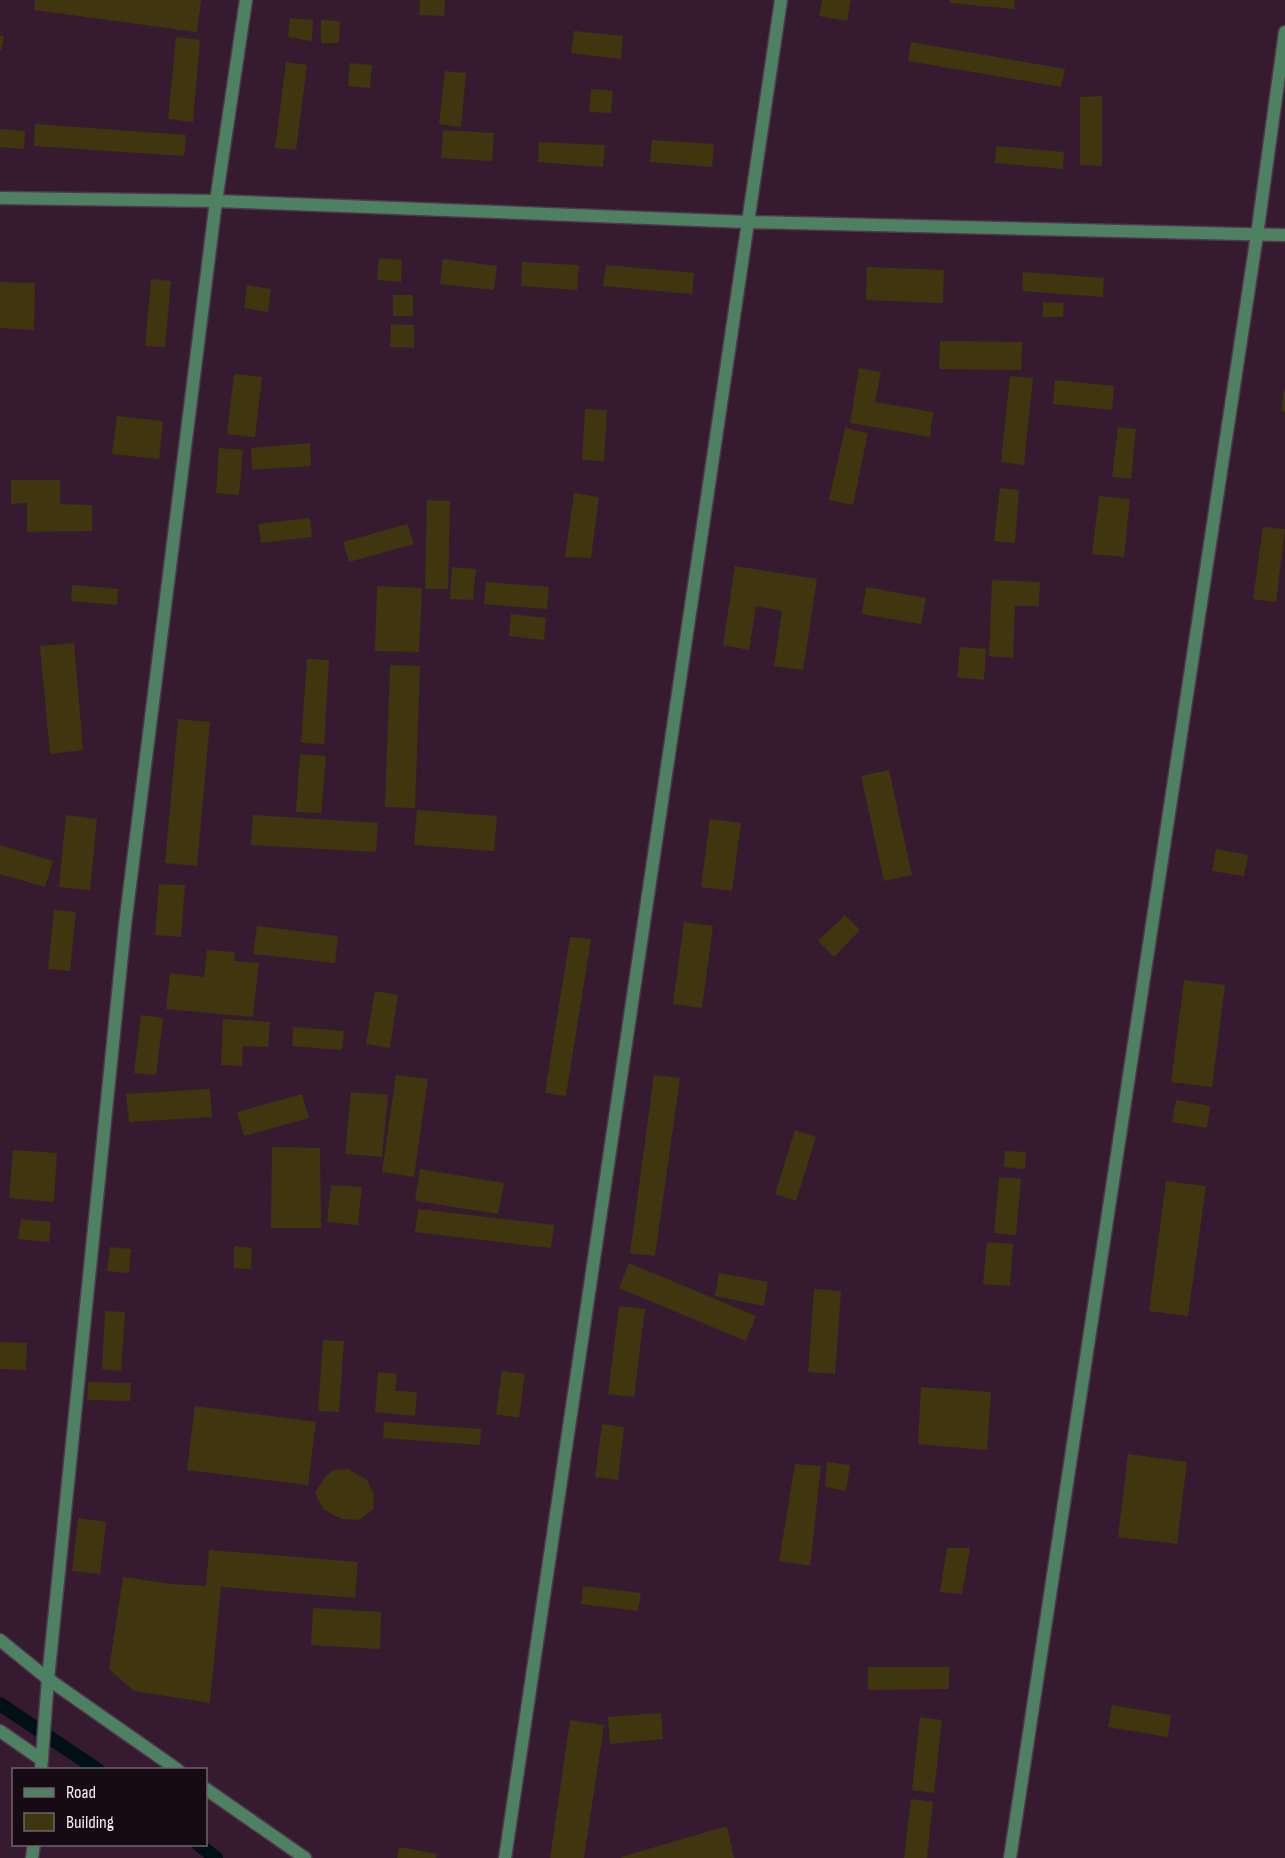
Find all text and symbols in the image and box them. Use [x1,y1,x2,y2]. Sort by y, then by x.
legend [12,1768,207,1846]
text: Road [66,1782,96,1803]
text: Building [66,1812,114,1833]

